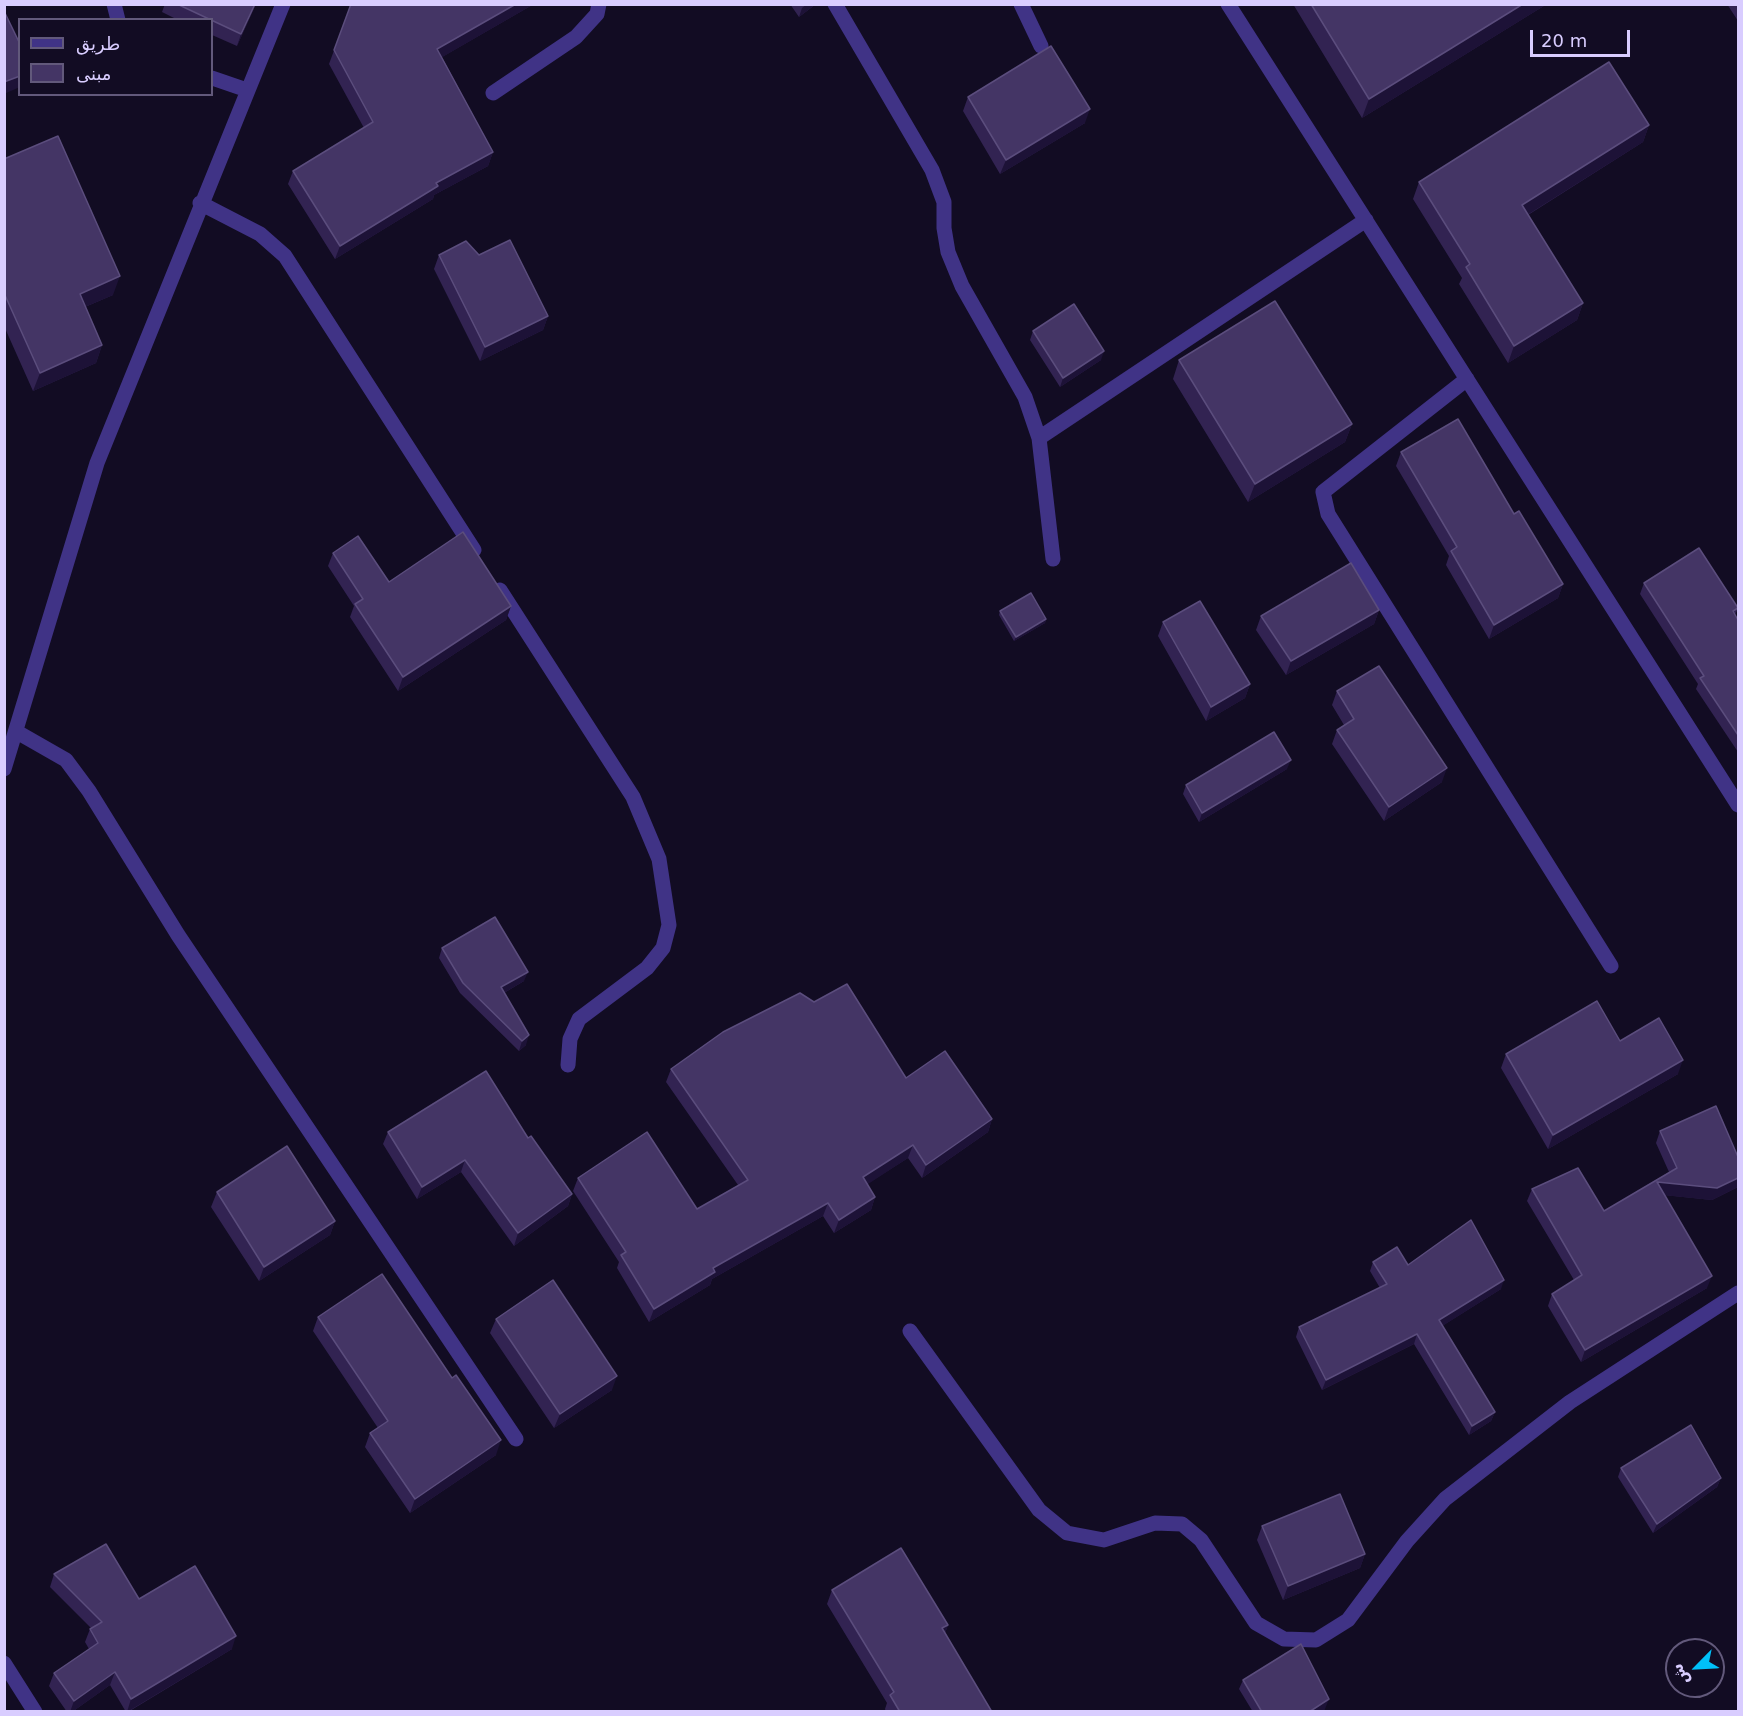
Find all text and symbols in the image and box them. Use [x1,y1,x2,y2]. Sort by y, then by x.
legend [18,18,213,96]
scale bar [1533,18,1634,56]
text: 20 m [1541,30,1587,51]
text: طريق [76,33,120,54]
text: مبنى [76,63,112,84]
north arrow [1665,1638,1725,1698]
text: ش [1667,1661,1693,1689]

